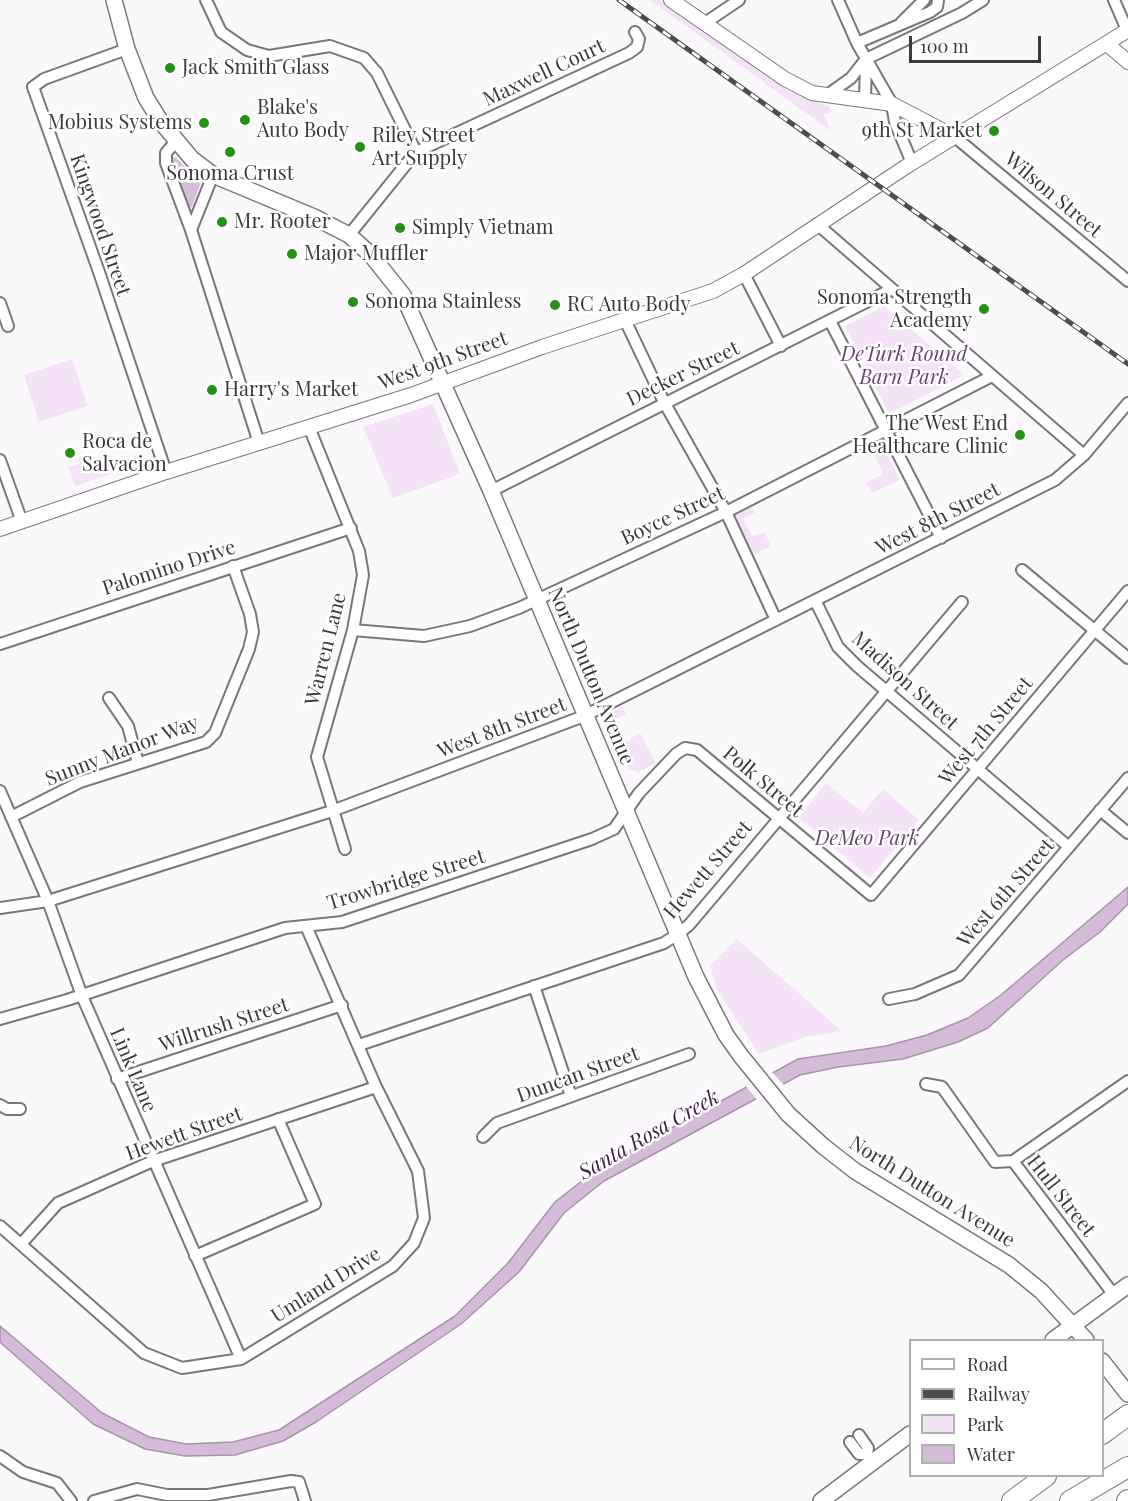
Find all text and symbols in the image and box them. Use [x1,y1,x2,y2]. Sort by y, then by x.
scale bar [912,24,1044,62]
street label: Maxwell Court [479,34,609,112]
text: 100 m [920,34,969,58]
place label: Jack Smith Glass [182,56,329,80]
marker: Jack Smith Glass [163,61,177,75]
place label: Blake's Auto Body [257,96,349,143]
place label: Mobius Systems [48,111,192,135]
marker: Blake's Auto Body [238,113,252,127]
marker: Mobius Systems [197,116,211,130]
place label: 9th St Market [862,119,982,143]
place label: Riley Street Art Supply [372,124,475,171]
marker: 9th St Market [987,124,1001,138]
marker: Riley Street Art Supply [353,140,367,154]
marker: Sonoma Crust [223,145,237,159]
street label: Wilson Street [999,147,1107,243]
street label: Kingwood Street [64,151,136,299]
place label: Sonoma Crust [166,162,294,186]
place label: Mr. Rooter [234,210,331,234]
marker: Mr. Rooter [215,215,229,229]
place label: Simply Vietnam [412,216,554,240]
marker: Simply Vietnam [393,221,407,235]
place label: Major Muffler [304,242,428,266]
marker: Major Muffler [285,247,299,261]
place label: Sonoma Strength Academy [817,286,972,333]
place label: Sonoma Stainless [365,290,522,314]
place label: RC Auto Body [567,293,690,317]
marker: Sonoma Stainless [346,295,360,309]
marker: RC Auto Body [548,298,562,312]
marker: Sonoma Strength Academy [977,302,991,316]
street label: West 9th Street [375,327,511,395]
street label: Decker Street [623,336,743,412]
park label: DeTurk Round Barn Park [841,343,967,390]
place label: Harry's Market [224,378,358,402]
marker: Harry's Market [205,383,219,397]
place label: The West End Healthcare Clinic [852,412,1008,459]
marker: The West End Healthcare Clinic [1013,428,1027,442]
place label: Roca de Salvacion [82,430,167,477]
marker: Roca de Salvacion [63,446,77,460]
street label: West 8th Street [872,477,1004,561]
street label: Boyce Street [617,482,729,550]
street label: Palomino Drive [99,535,239,601]
street label: North Dutton Avenue [543,584,639,768]
street label: Warren Lane [300,590,352,708]
street label: Madison Street [847,627,963,735]
street label: West 7th Street [934,672,1038,790]
street label: West 8th Street [434,692,570,764]
street label: Sunny Manor Way [42,711,202,791]
street label: Polk Street [718,741,808,823]
street label: Hewett Street [659,816,757,924]
park label: DeMeo Park [815,827,919,851]
street label: West 6th Street [952,834,1060,952]
street label: Trowbridge Street [324,845,488,915]
street label: Willrush Street [156,993,292,1057]
street label: Link Lane [105,1024,161,1116]
street label: Duncan Street [514,1042,642,1108]
water label: Santa Rosa Creek [574,1085,724,1185]
street label: Hewett Street [122,1102,246,1166]
street label: North Dutton Avenue [845,1131,1019,1253]
street label: Hull Street [1022,1151,1100,1241]
street label: Umland Drive [267,1242,385,1328]
legend [909,1339,1104,1477]
text: Road [967,1352,1008,1376]
text: Railway [967,1382,1030,1406]
text: Park [967,1412,1004,1436]
text: Water [967,1442,1015,1466]

